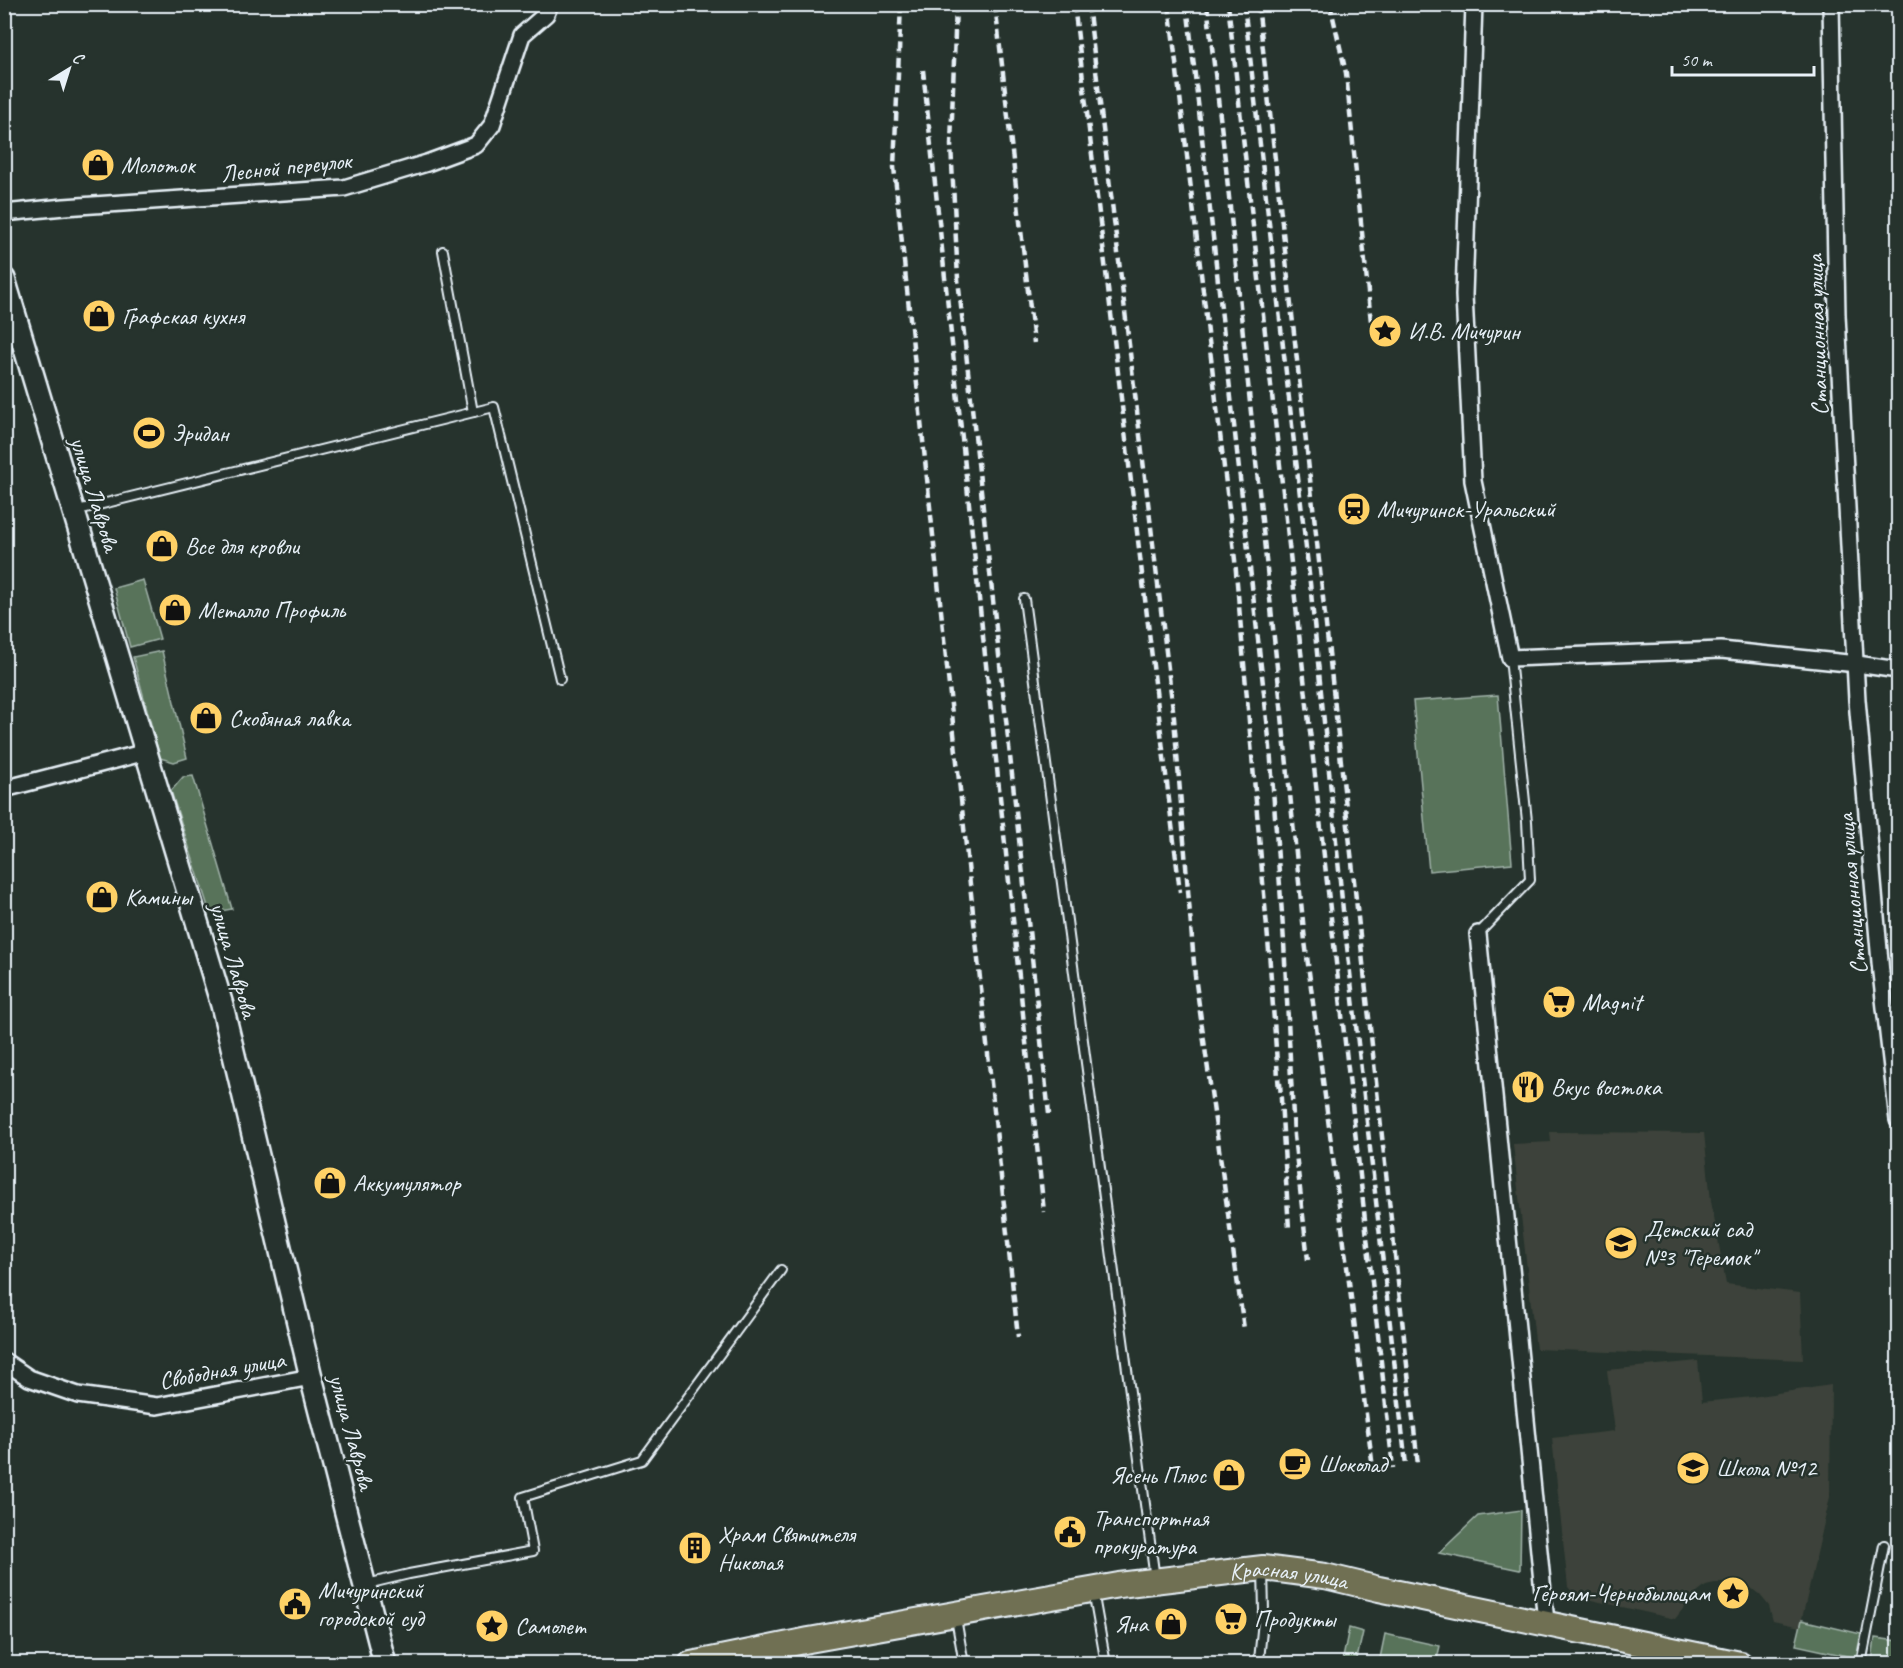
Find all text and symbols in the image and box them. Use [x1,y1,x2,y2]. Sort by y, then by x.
north arrow [39,39,99,99]
scale bar [1672,39,1814,77]
text: С [68,48,89,70]
text: 50 m [1681,49,1714,71]
street label: Лесной переулок [219,145,355,189]
shop icon: Молоток [80,147,116,183]
place label: Молоток [121,150,197,180]
street label: Станционная улица [1799,253,1835,416]
shop icon: Графская кухня [81,298,117,334]
place label: Графская кухня [122,301,246,331]
place icon: И.В. Мичурин [1367,313,1403,349]
place label: И.В. Мичурин [1408,316,1522,346]
sports icon: Эридан [131,415,167,451]
place label: Эридан [172,418,231,448]
street label: улица Лаврова [63,431,127,557]
station icon: Мичуринск-Уральский [1336,491,1372,527]
place label: Мичуринск-Уральский [1377,494,1557,524]
shop icon: Все для кровли [144,528,180,564]
place label: Все для кровли [185,531,301,561]
shop icon: Металло Профиль [157,592,193,628]
place label: Металло Профиль [198,595,347,625]
shop icon: Скобяная лавка [188,700,224,736]
place label: Скобяная лавка [229,703,352,733]
street label: Станционная улица [1830,811,1874,976]
shop icon: Камины [84,879,120,915]
place label: Камины [125,882,194,912]
street label: улица Лаврова [203,897,265,1023]
supermarket icon: Magnit [1541,984,1577,1020]
place label: Magnit [1582,987,1645,1017]
restaurant icon: Вкус востока [1510,1069,1546,1105]
place label: Вкус востока [1551,1072,1663,1102]
shop icon: Аккумулятор [312,1165,348,1201]
place label: Аккумулятор [353,1168,462,1198]
place label: Детский сад №3 "Теремок" [1644,1214,1761,1272]
school or university icon: Детский сад №3 "Теремок" [1603,1225,1639,1261]
street label: Свободная улица [157,1344,289,1396]
street label: улица Лаврова [322,1369,382,1495]
cafe icon: Шоколад [1277,1446,1313,1482]
place label: Шоколад [1318,1449,1390,1479]
school or university icon: Школа №12 [1675,1450,1711,1486]
place label: Школа №12 [1716,1453,1818,1483]
shop icon: Ясень Плюс [1211,1457,1247,1493]
place label: Ясень Плюс [1110,1460,1208,1490]
place label: Транспортная прокуратура [1093,1503,1210,1561]
public building icon: Транспортная прокуратура [1052,1514,1088,1550]
place label: Храм Святителя Николая [718,1519,856,1577]
building icon: Храм Святителя Николая [677,1530,713,1566]
street label: Красная улица [1227,1553,1353,1597]
place label: Мичуринский городской суд [318,1575,426,1633]
place icon: Героям-Чернобыльцам [1715,1575,1751,1611]
place label: Героям-Чернобыльцам [1532,1578,1711,1608]
public building icon: Мичуринский городской суд [277,1586,313,1622]
supermarket icon: Продукты [1213,1601,1249,1637]
place label: Продукты [1254,1604,1338,1634]
shop icon: Яна [1153,1606,1189,1642]
place icon: Самолет [474,1608,510,1644]
place label: Яна [1114,1609,1150,1639]
place label: Самолет [515,1611,587,1641]

